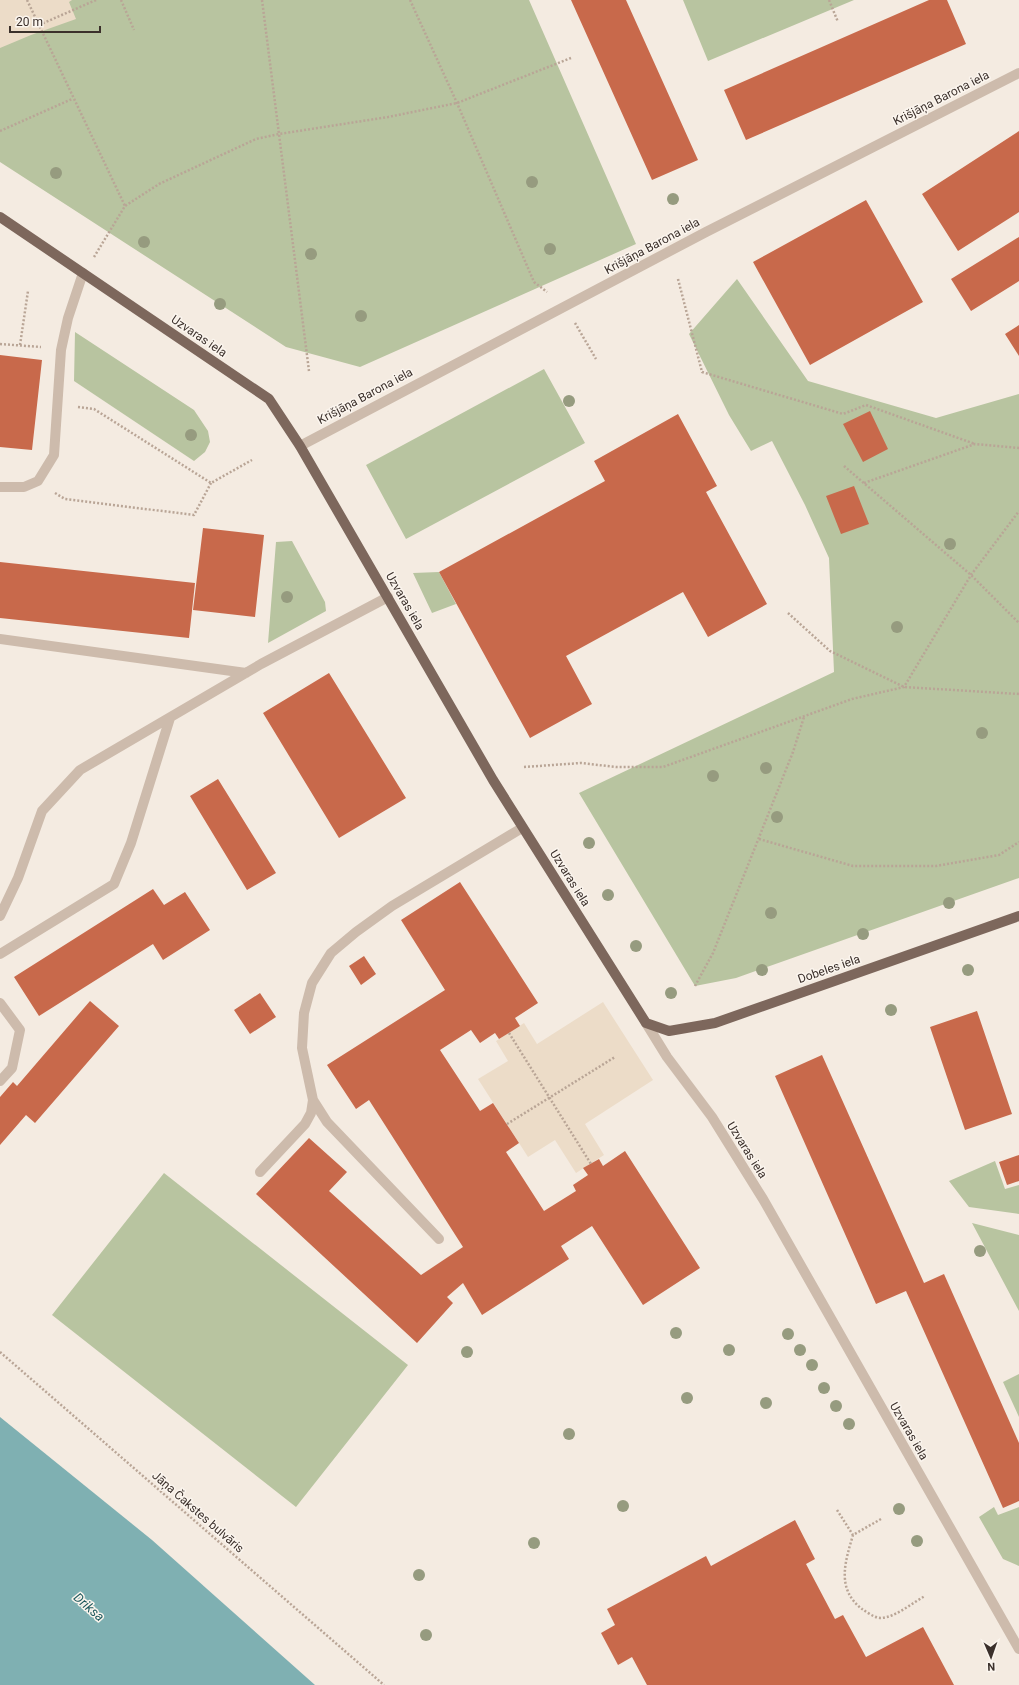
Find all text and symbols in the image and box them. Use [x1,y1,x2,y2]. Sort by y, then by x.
scale bar [10,8,100,34]
text: 20 m [16,15,43,29]
street label: Krišjāņa Barona iela [891,68,992,129]
street label: Krišjāņa Barona iela [602,215,703,278]
street label: Uzvaras iela [168,312,230,360]
street label: Krišjāņa Barona iela [315,365,416,428]
street label: Uzvaras iela [383,570,427,632]
street label: Uzvaras iela [547,847,593,909]
street label: Dobeles iela [796,952,862,986]
street label: Uzvaras iela [724,1119,770,1181]
street label: Uzvaras iela [887,1400,931,1462]
street label: Jāņa Čakstes bulvāris [149,1468,247,1556]
water label: Driksa [71,1590,107,1624]
north arrow [971,1637,1011,1677]
text: N [987,1660,995,1673]

